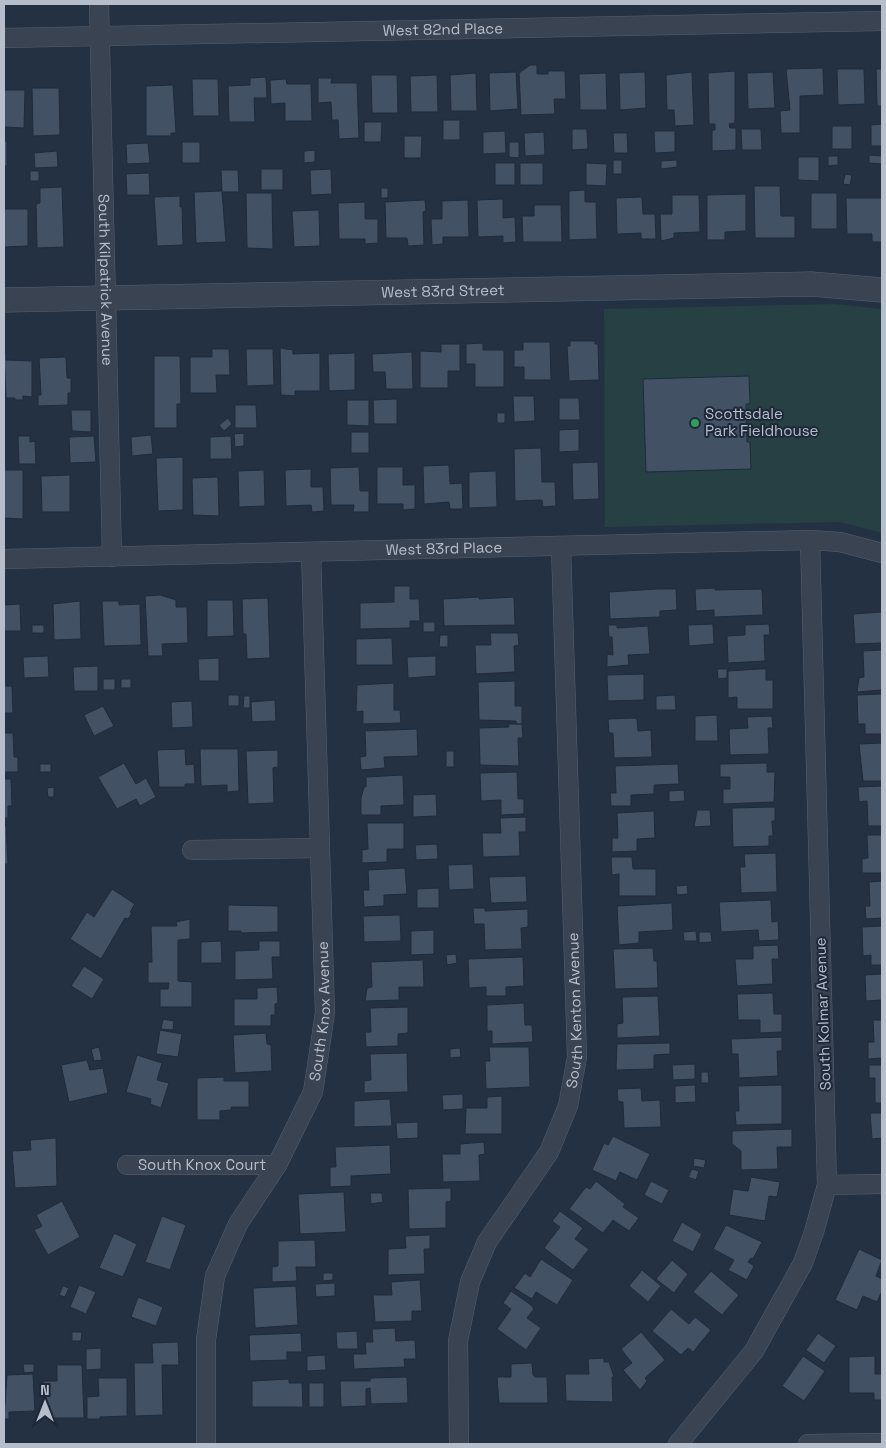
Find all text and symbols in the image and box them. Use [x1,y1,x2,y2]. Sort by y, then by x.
street label: West 82nd Place [383,18,503,40]
street label: South Kilpatrick Avenue [94,194,118,366]
street label: West 83rd Street [381,280,505,302]
place label: Scottsdale Park Fieldhouse [705,404,819,440]
marker: Scottsdale Park Fieldhouse [689,417,701,429]
street label: West 83rd Place [385,537,503,559]
street label: South Kenton Avenue [561,932,586,1090]
street label: South Kolmar Avenue [810,937,835,1091]
street label: South Knox Avenue [305,941,334,1082]
street label: South Knox Court [138,1155,266,1174]
north arrow [20,1378,70,1428]
text: N [40,1381,50,1399]

